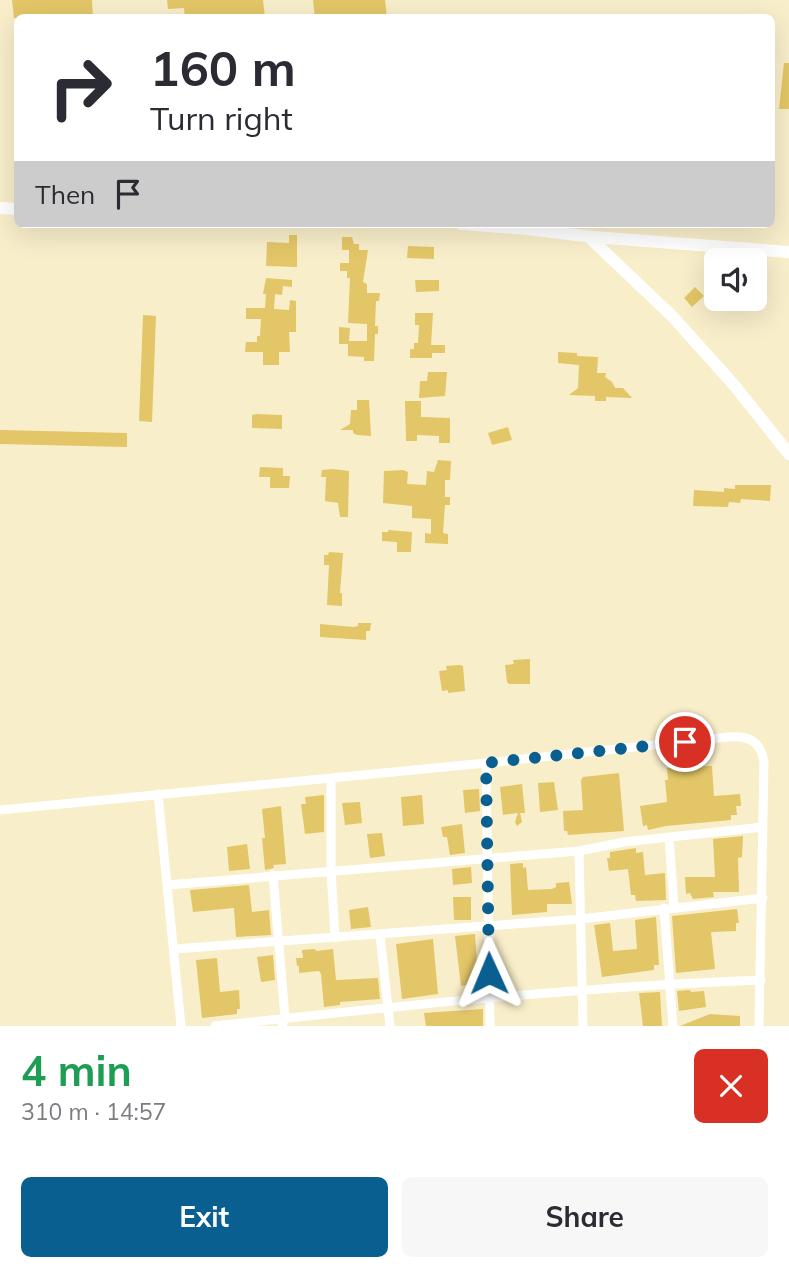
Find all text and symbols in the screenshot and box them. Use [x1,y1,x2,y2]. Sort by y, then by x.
text: 160 m [150,37,296,98]
icon: right [35,42,126,133]
text: Turn right [150,98,293,138]
icon: arrive [109,175,147,213]
text: Then [35,178,95,211]
map controls [704,248,767,311]
button: sound [704,248,767,311]
pin [655,712,715,772]
icon: arrive [666,723,704,761]
position arrow [452,936,526,1010]
text: 4 min [21,1044,132,1097]
button: close [694,1049,768,1123]
text: 310 m · 14:57 [21,1097,166,1126]
button: Exit [21,1177,388,1257]
button: Share [402,1177,768,1257]

